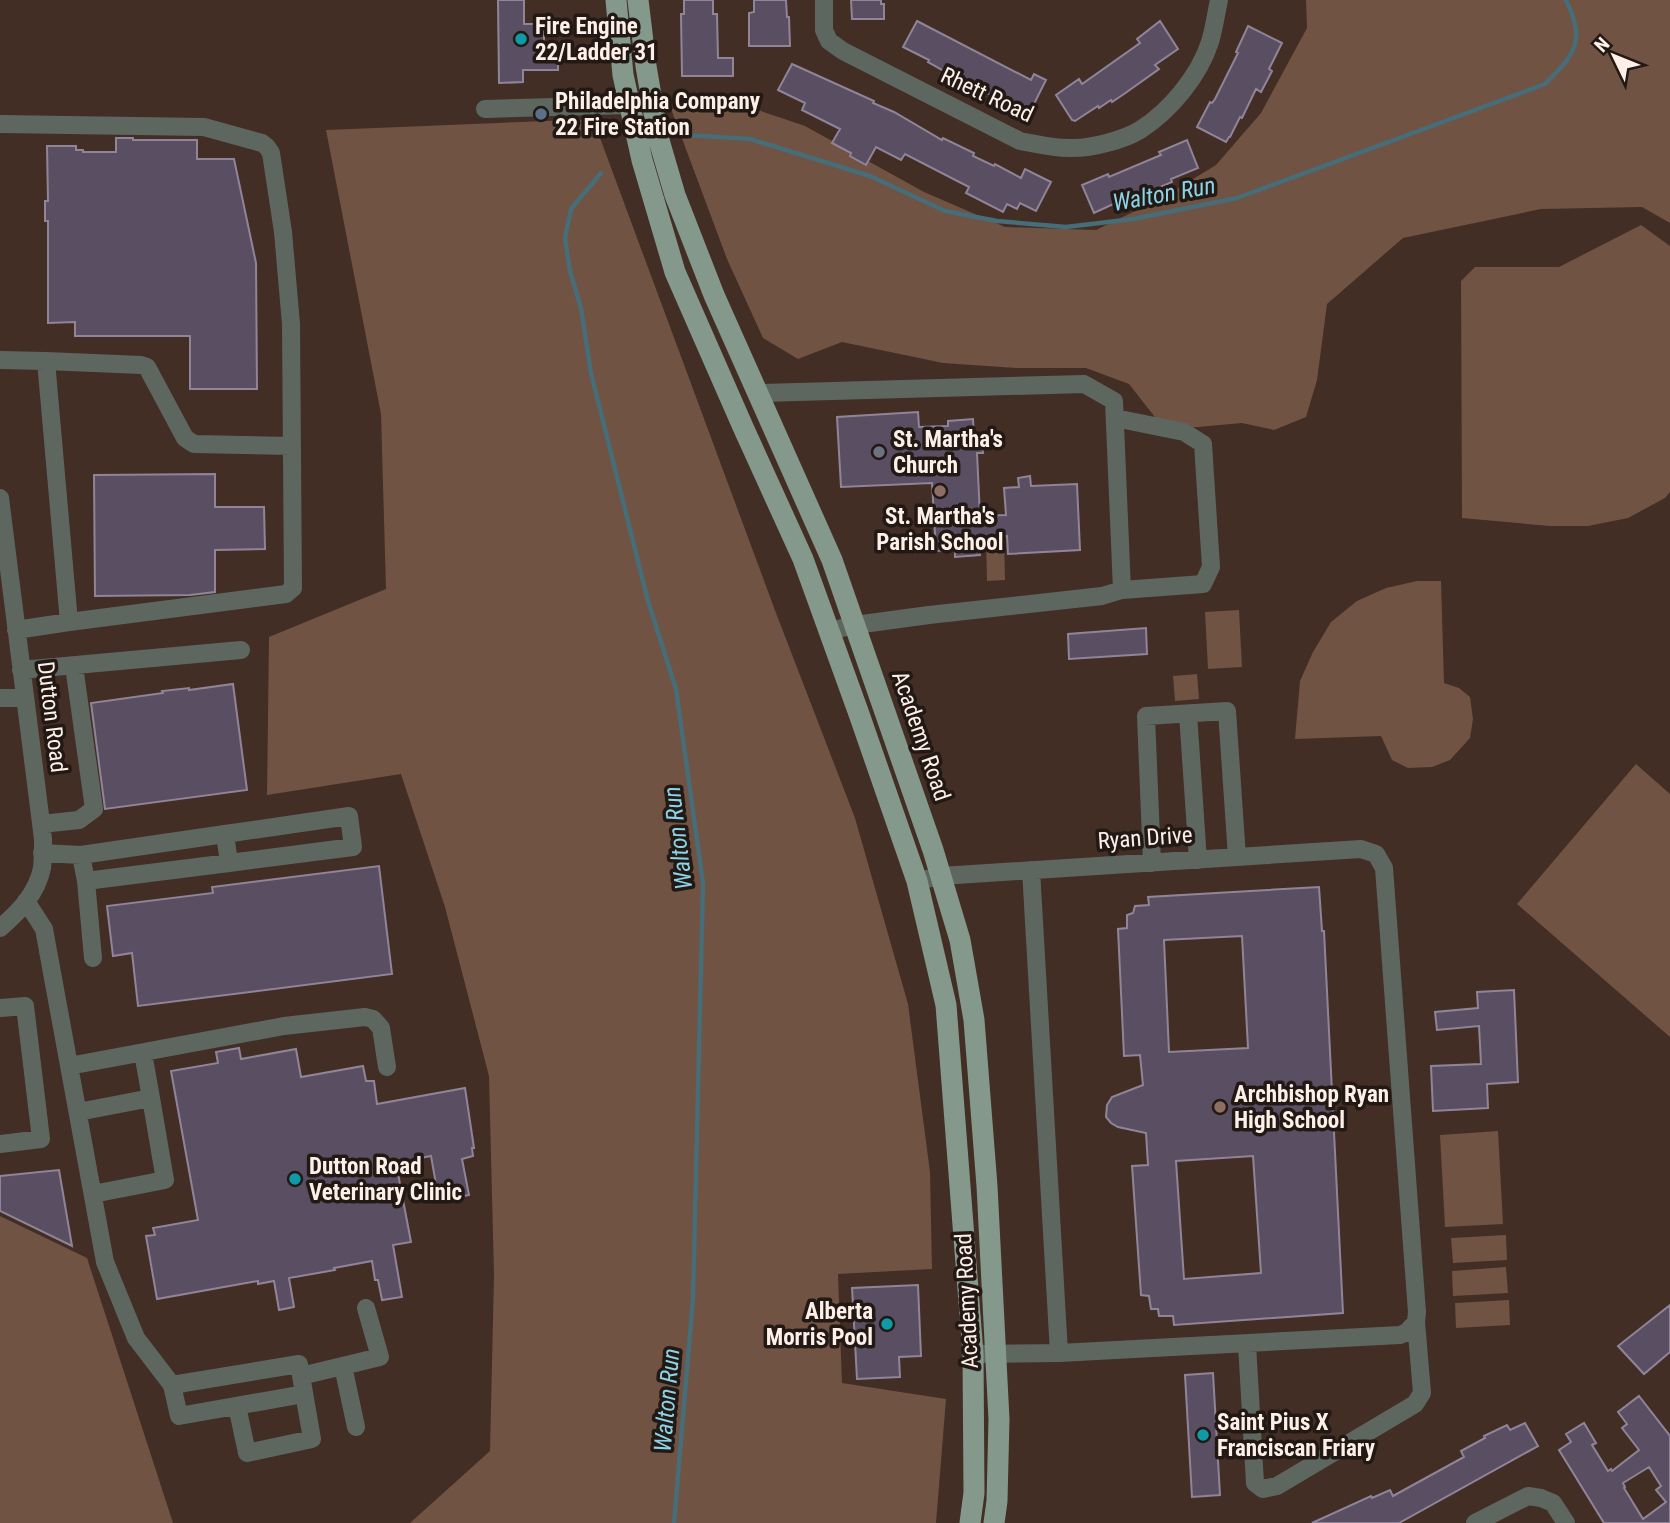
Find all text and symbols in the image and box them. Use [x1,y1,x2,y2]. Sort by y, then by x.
place label: Fire Engine 22/Ladder 31 [535,13,658,66]
north arrow [1579,21,1649,91]
marker: Fire Engine 22/Ladder 31 [513,31,529,47]
text: N [1590,33,1614,57]
street label: Rhett Road [936,62,1038,128]
place label: Philadelphia Company 22 Fire Station [555,88,761,141]
marker: Philadelphia Company 22 Fire Station [533,106,549,122]
water label: Walton Run [1110,171,1218,217]
place label: St. Martha's Church [893,426,1003,479]
marker: St. Martha's Church [871,444,887,460]
marker: St. Martha's Parish School [932,483,948,499]
place label: St. Martha's Parish School [876,503,1004,556]
street label: Dutton Road [32,660,72,774]
street label: Academy Road [886,668,956,804]
water label: Walton Run [658,785,698,891]
street label: Ryan Drive [1097,821,1193,855]
place label: Archbishop Ryan High School [1234,1081,1389,1134]
marker: Archbishop Ryan High School [1212,1099,1228,1115]
place label: Dutton Road Veterinary Clinic [309,1153,462,1206]
marker: Dutton Road Veterinary Clinic [287,1171,303,1187]
street label: Academy Road [950,1233,984,1369]
place label: Alberta Morris Pool [766,1298,873,1351]
marker: Alberta Morris Pool [879,1316,895,1332]
water label: Walton Run [649,1347,685,1453]
place label: Saint Pius X Franciscan Friary [1217,1409,1376,1462]
marker: Saint Pius X Franciscan Friary [1195,1427,1211,1443]

